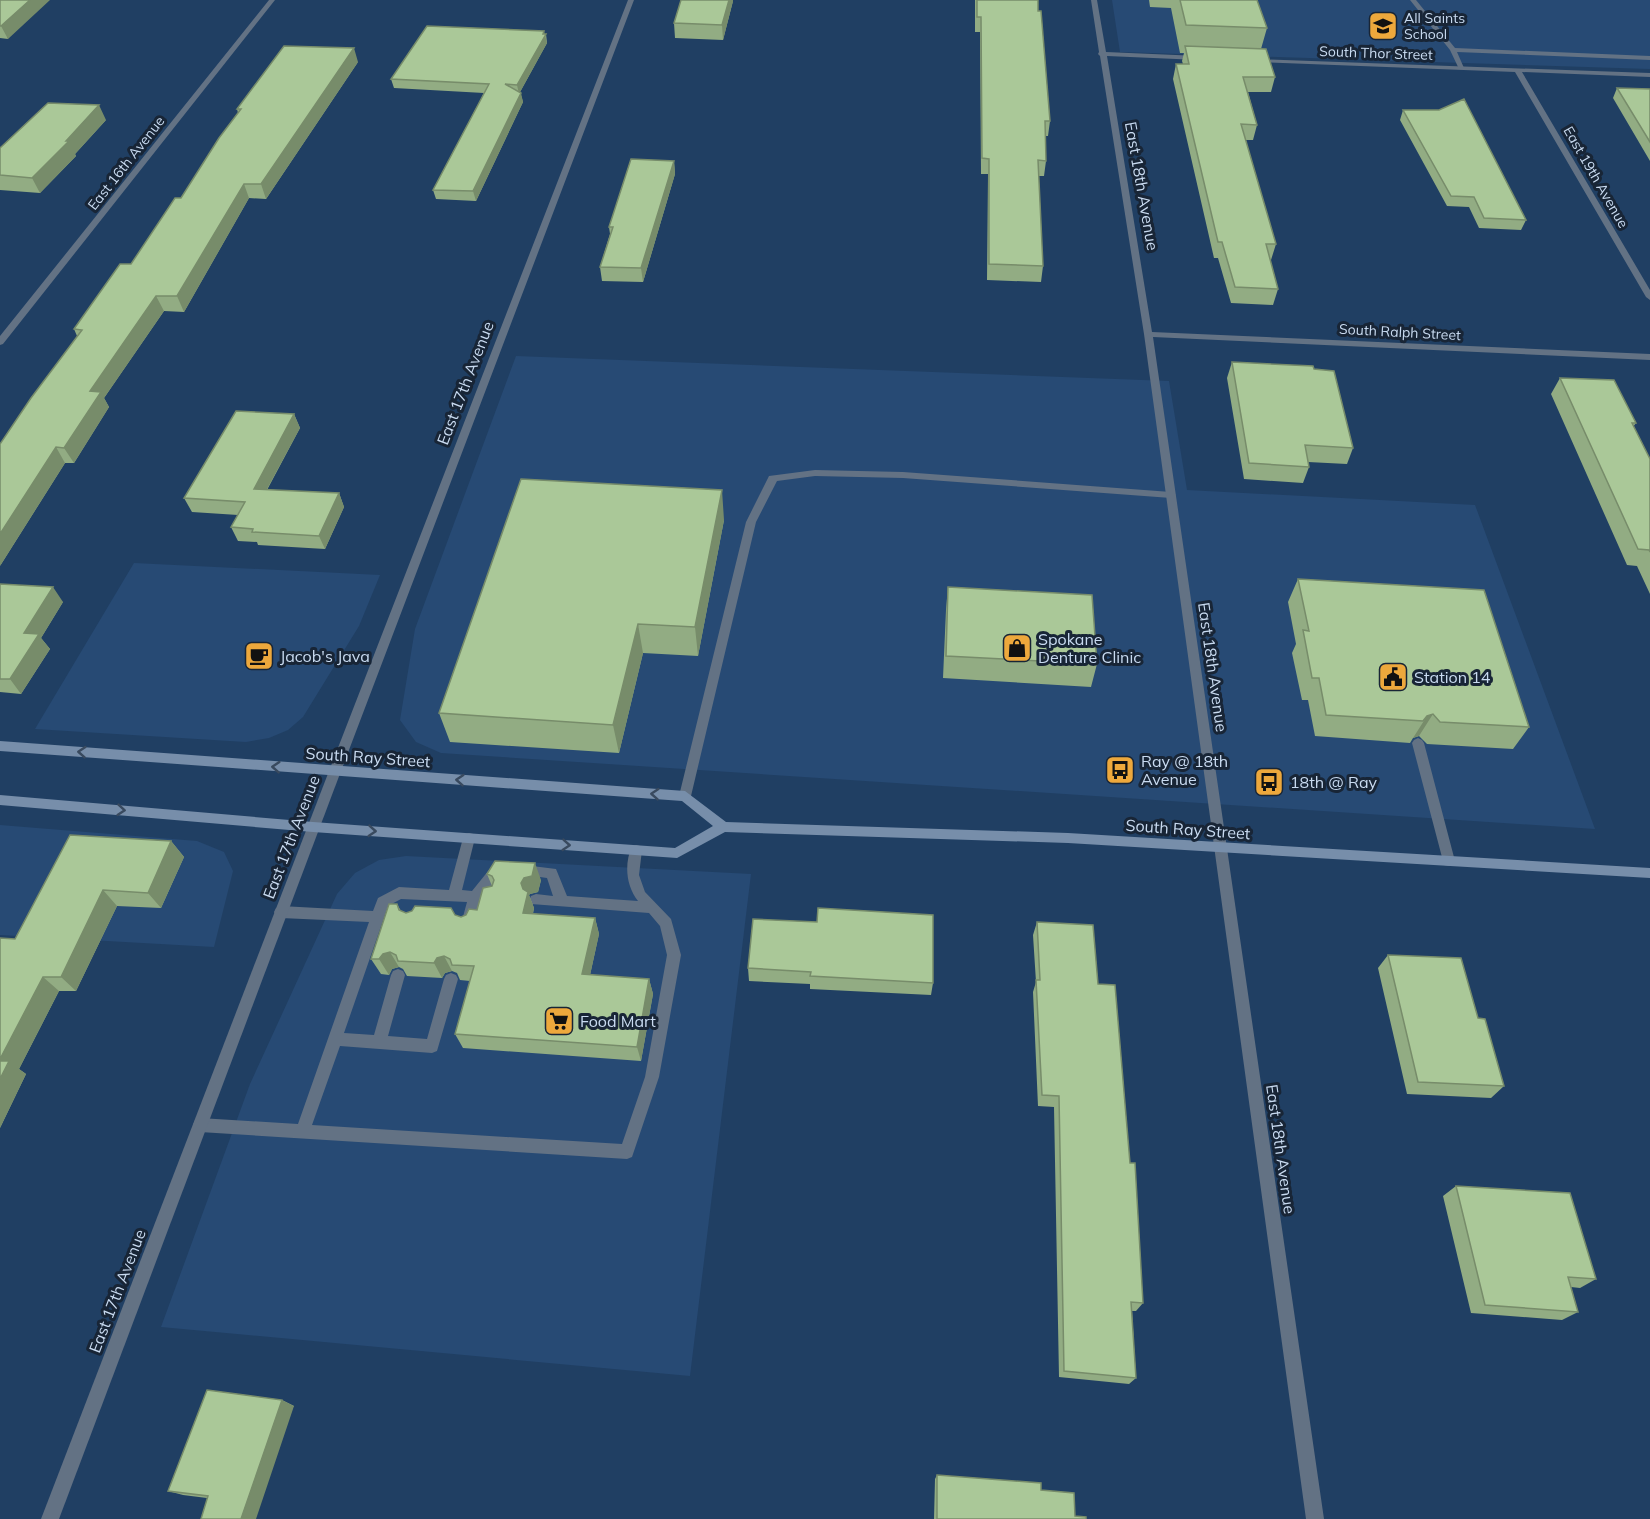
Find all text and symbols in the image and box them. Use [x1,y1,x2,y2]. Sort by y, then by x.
place label: All Saints School [1404,9,1465,43]
school or university icon: All Saints School [1367,10,1399,42]
street label: South Thor Street [1319,42,1433,64]
street label: East 16th Avenue [84,112,168,214]
street label: East 18th Avenue [1121,120,1163,252]
street label: East 19th Avenue [1560,123,1632,231]
street label: East 17th Avenue [432,318,498,448]
street label: South Ralph Street [1339,320,1461,344]
street label: East 18th Avenue [1194,601,1232,733]
place label: Spokane Denture Clinic [1038,629,1141,667]
shop icon: Spokane Denture Clinic [1001,632,1033,664]
cafe icon: Jacob's Java [243,640,275,672]
place label: Jacob's Java [280,646,370,666]
public building icon: Station 14 [1377,661,1409,693]
place label: Station 14 [1414,667,1491,687]
street label: South Ray Street [305,743,431,771]
one-way arrow [77,746,86,759]
place label: Ray @ 18th Avenue [1141,751,1228,789]
bus stop icon: Ray @ 18th Avenue [1104,754,1136,786]
one-way arrow [272,761,281,774]
bus stop icon: 18th @ Ray [1253,766,1285,798]
street label: East 17th Avenue [258,772,324,902]
place label: 18th @ Ray [1290,772,1378,792]
one-way arrow [456,774,465,787]
one-way arrow [650,787,659,800]
one-way arrow [117,803,126,816]
street label: South Ray Street [1125,815,1251,843]
one-way arrow [367,824,376,837]
one-way arrow [562,838,571,851]
supermarket icon: Food Mart [543,1005,575,1037]
place label: Food Mart [580,1011,656,1031]
street label: East 18th Avenue [1262,1083,1300,1215]
street label: East 17th Avenue [84,1226,150,1356]

